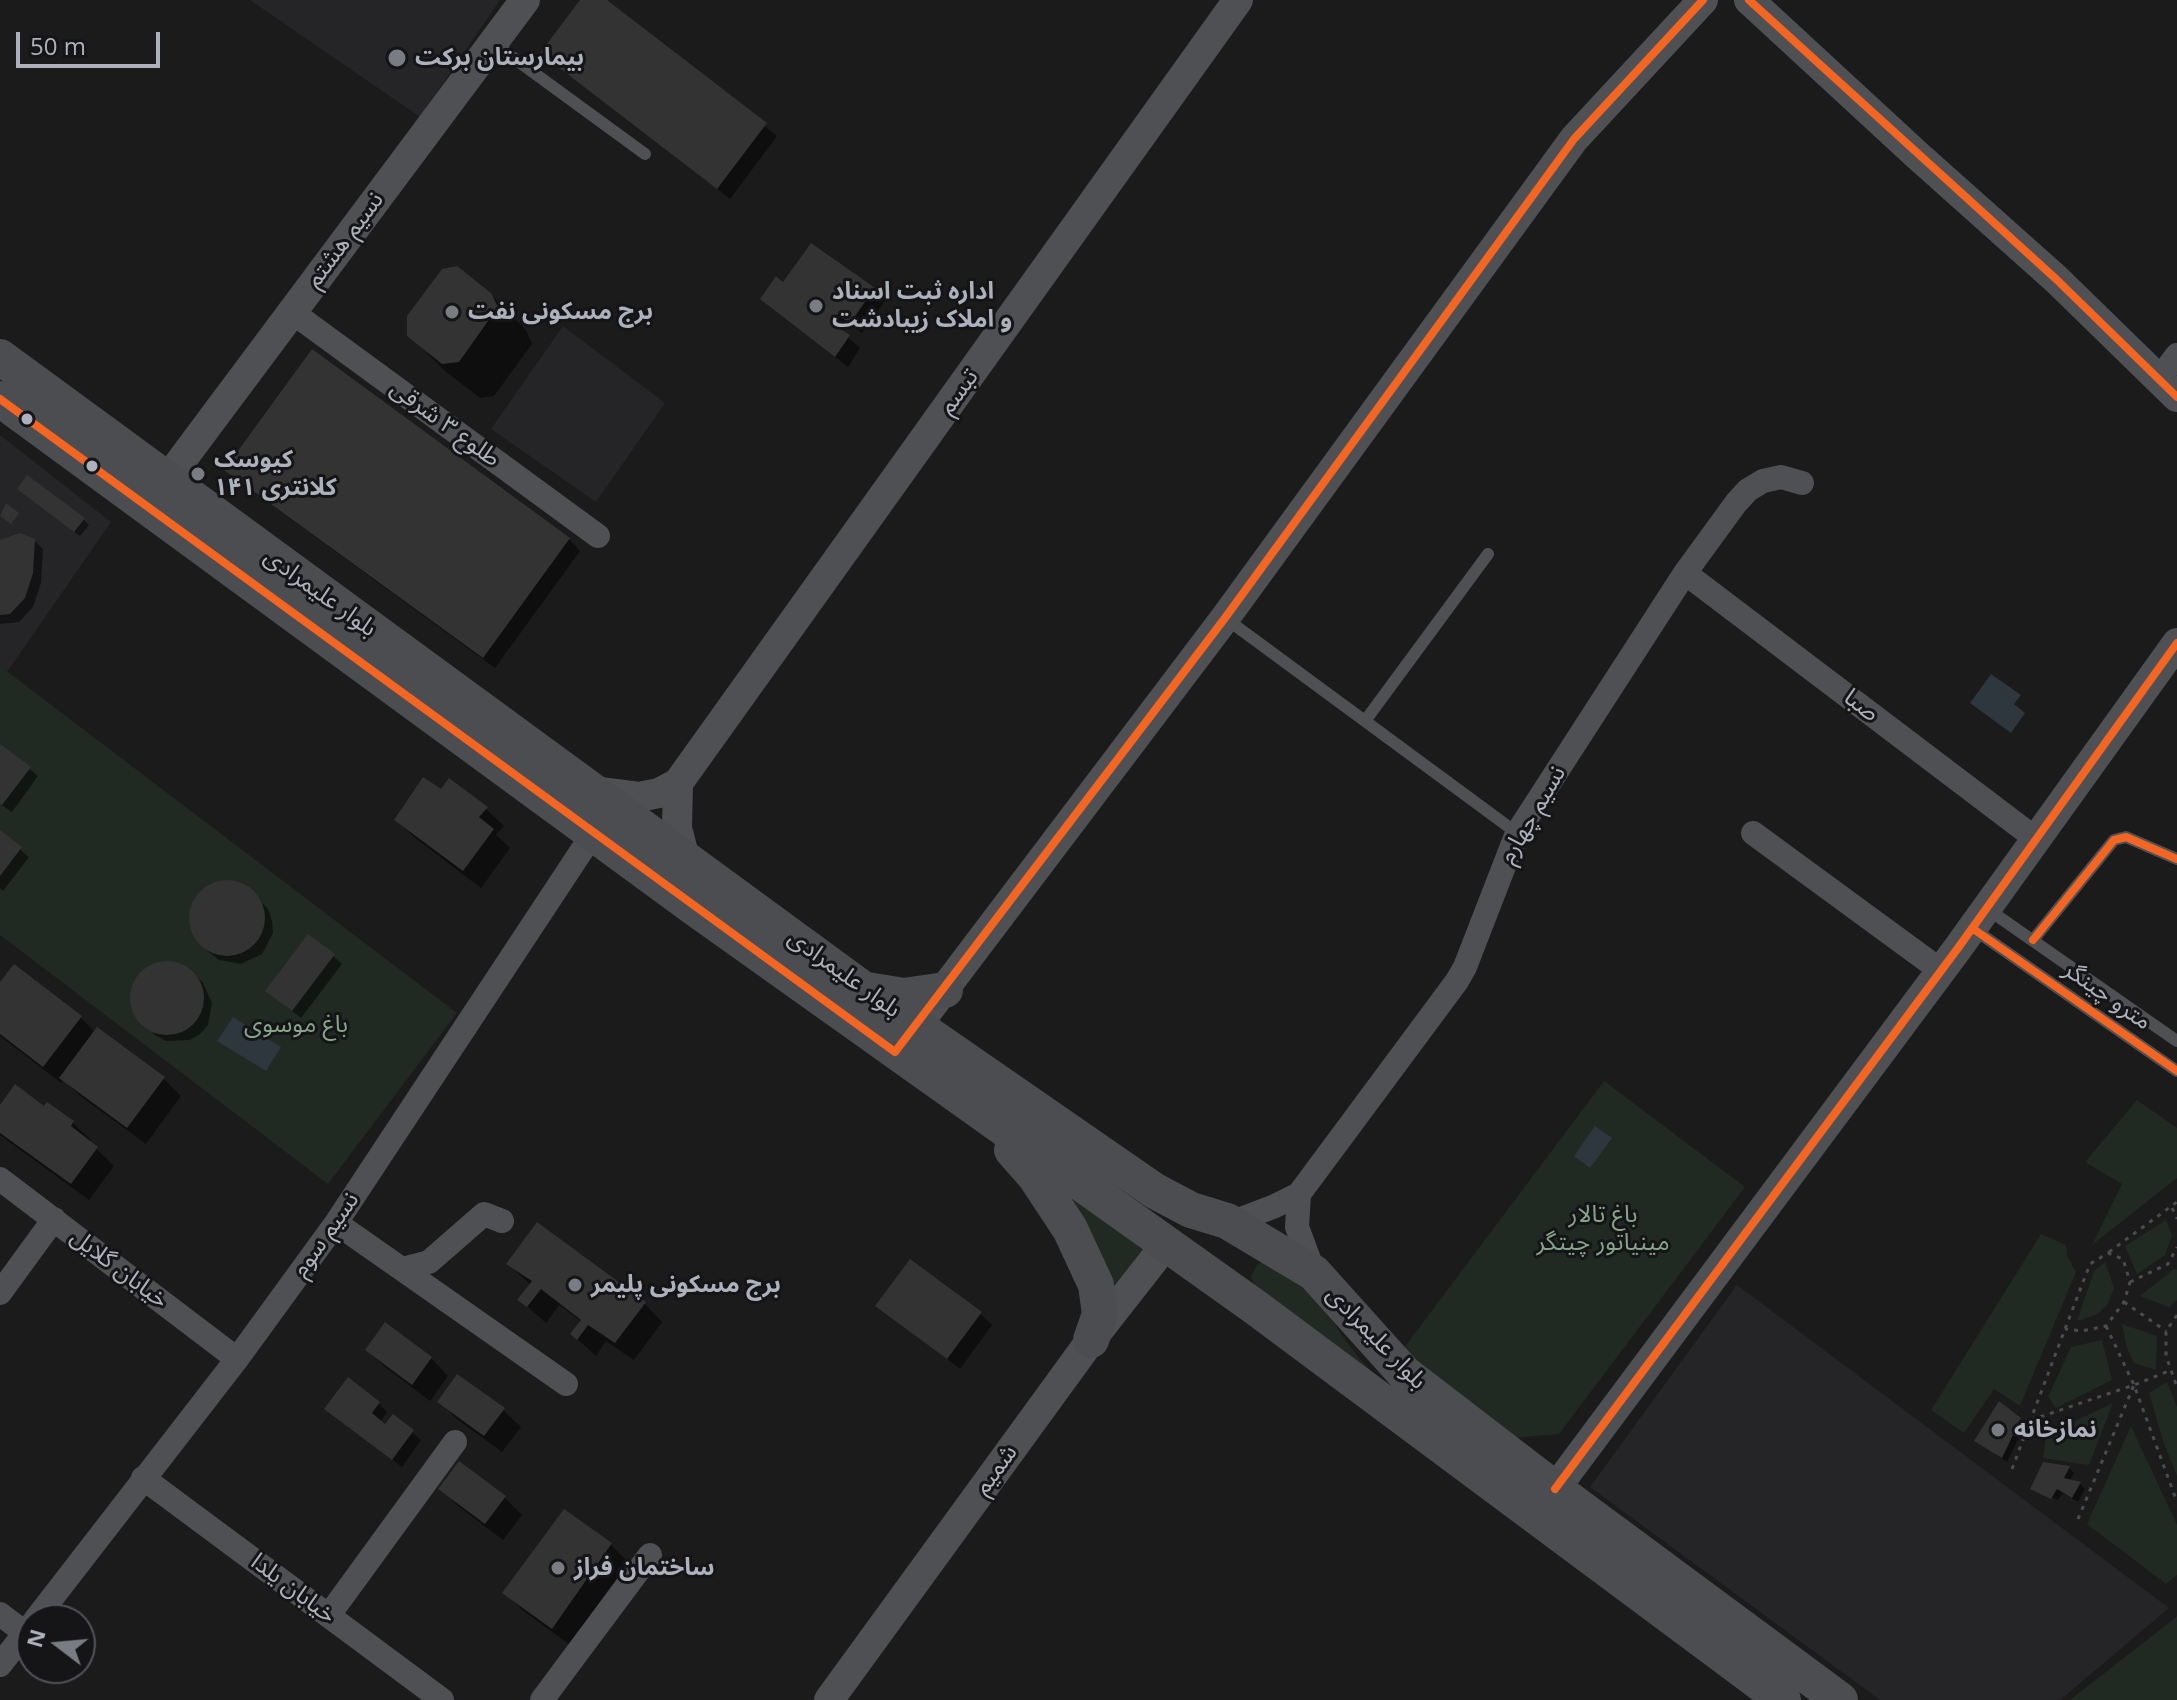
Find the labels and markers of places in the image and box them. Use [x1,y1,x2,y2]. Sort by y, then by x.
place label: بیمارستان برکت [415,44,584,72]
marker: بیمارستان برکت [386,47,408,69]
place label: اداره ثبت اسناد و املاک زیبادشت [832,278,1012,334]
marker: اداره ثبت اسناد و املاک زیبادشت [807,297,825,315]
place label: برج مسکونی نفت [468,298,653,326]
marker: برج مسکونی نفت [443,303,461,321]
unlabelled marker [19,411,35,427]
place label: کیوسک کلانتری ۱۴۱ [214,446,337,502]
unlabelled marker [84,458,100,474]
marker: کیوسک کلانتری ۱۴۱ [189,465,207,483]
place label: برج مسکونی پلیمر [591,1271,781,1299]
marker: برج مسکونی پلیمر [566,1276,584,1294]
place label: نمازخانه [2014,1416,2097,1444]
marker: نمازخانه [1989,1421,2007,1439]
place label: ساختمان فراز [574,1554,715,1582]
marker: ساختمان فراز [549,1559,567,1577]

